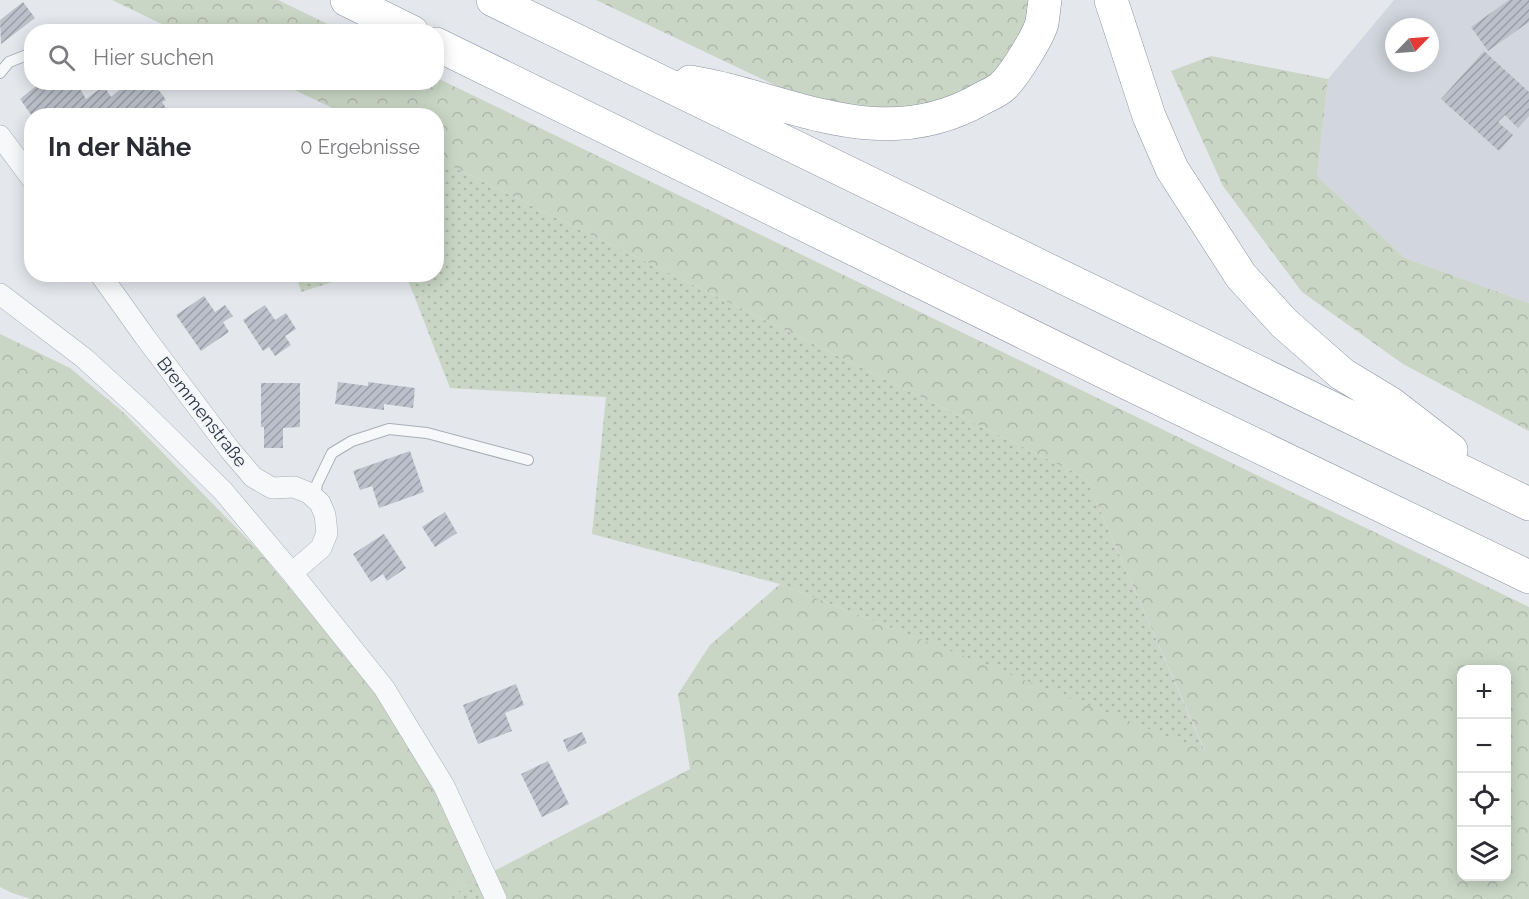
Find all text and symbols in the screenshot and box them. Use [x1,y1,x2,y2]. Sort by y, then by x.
north arrow [1385,18,1439,72]
search box [24,24,444,90]
icon: search [45,41,78,74]
text: Hier suchen [93,44,214,70]
text: In der Nähe [48,132,191,162]
text: 0 Ergebnisse [300,135,420,159]
street label: Bremmenstraße [153,352,252,471]
map controls [1457,665,1511,881]
button: + [1457,665,1511,719]
button: − [1457,719,1511,773]
button: locate [1457,773,1511,827]
button: layers [1457,827,1511,881]

